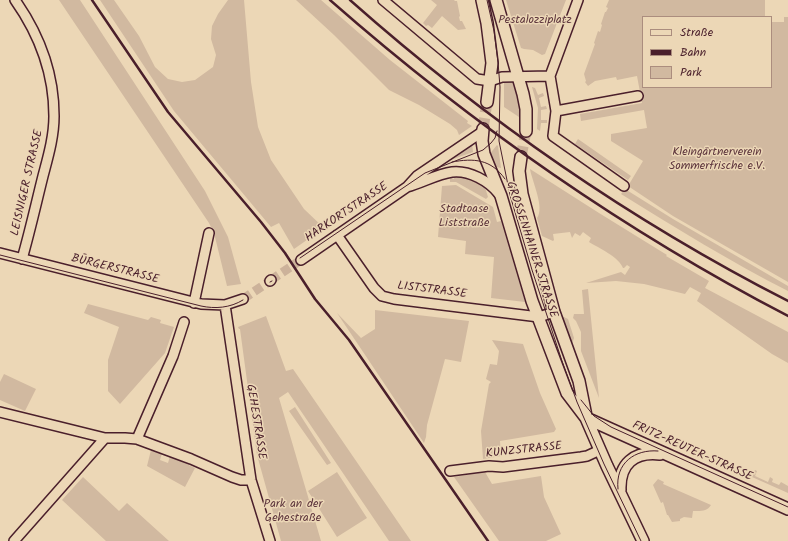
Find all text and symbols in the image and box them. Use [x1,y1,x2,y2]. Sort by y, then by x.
park label: Pestalozziplatz [498,14,572,28]
legend [642,16,772,88]
text: Straße [680,23,713,42]
text: Bahn [680,43,706,62]
text: Park [680,63,702,82]
street label: LEISNIGER STRASSE [9,129,47,237]
park label: Kleingärtnerverein Sommerfrische e.V. [669,146,765,174]
street label: HARKORTSTRASSE [303,180,391,246]
street label: GROSSENHAINER STRASSE [502,180,560,320]
park label: Stadtoase Liststraße [439,203,489,231]
street label: BÜRGERSTRASSE [70,252,160,288]
street label: LISTSTRASSE [396,280,468,302]
street label: GEHESTRASSE [242,383,268,461]
street label: FRITZ-REUTER-STRASSE [630,419,754,485]
street label: KUNZSTRASSE [485,440,563,462]
park label: Park an der Gehestraße [264,498,322,526]

